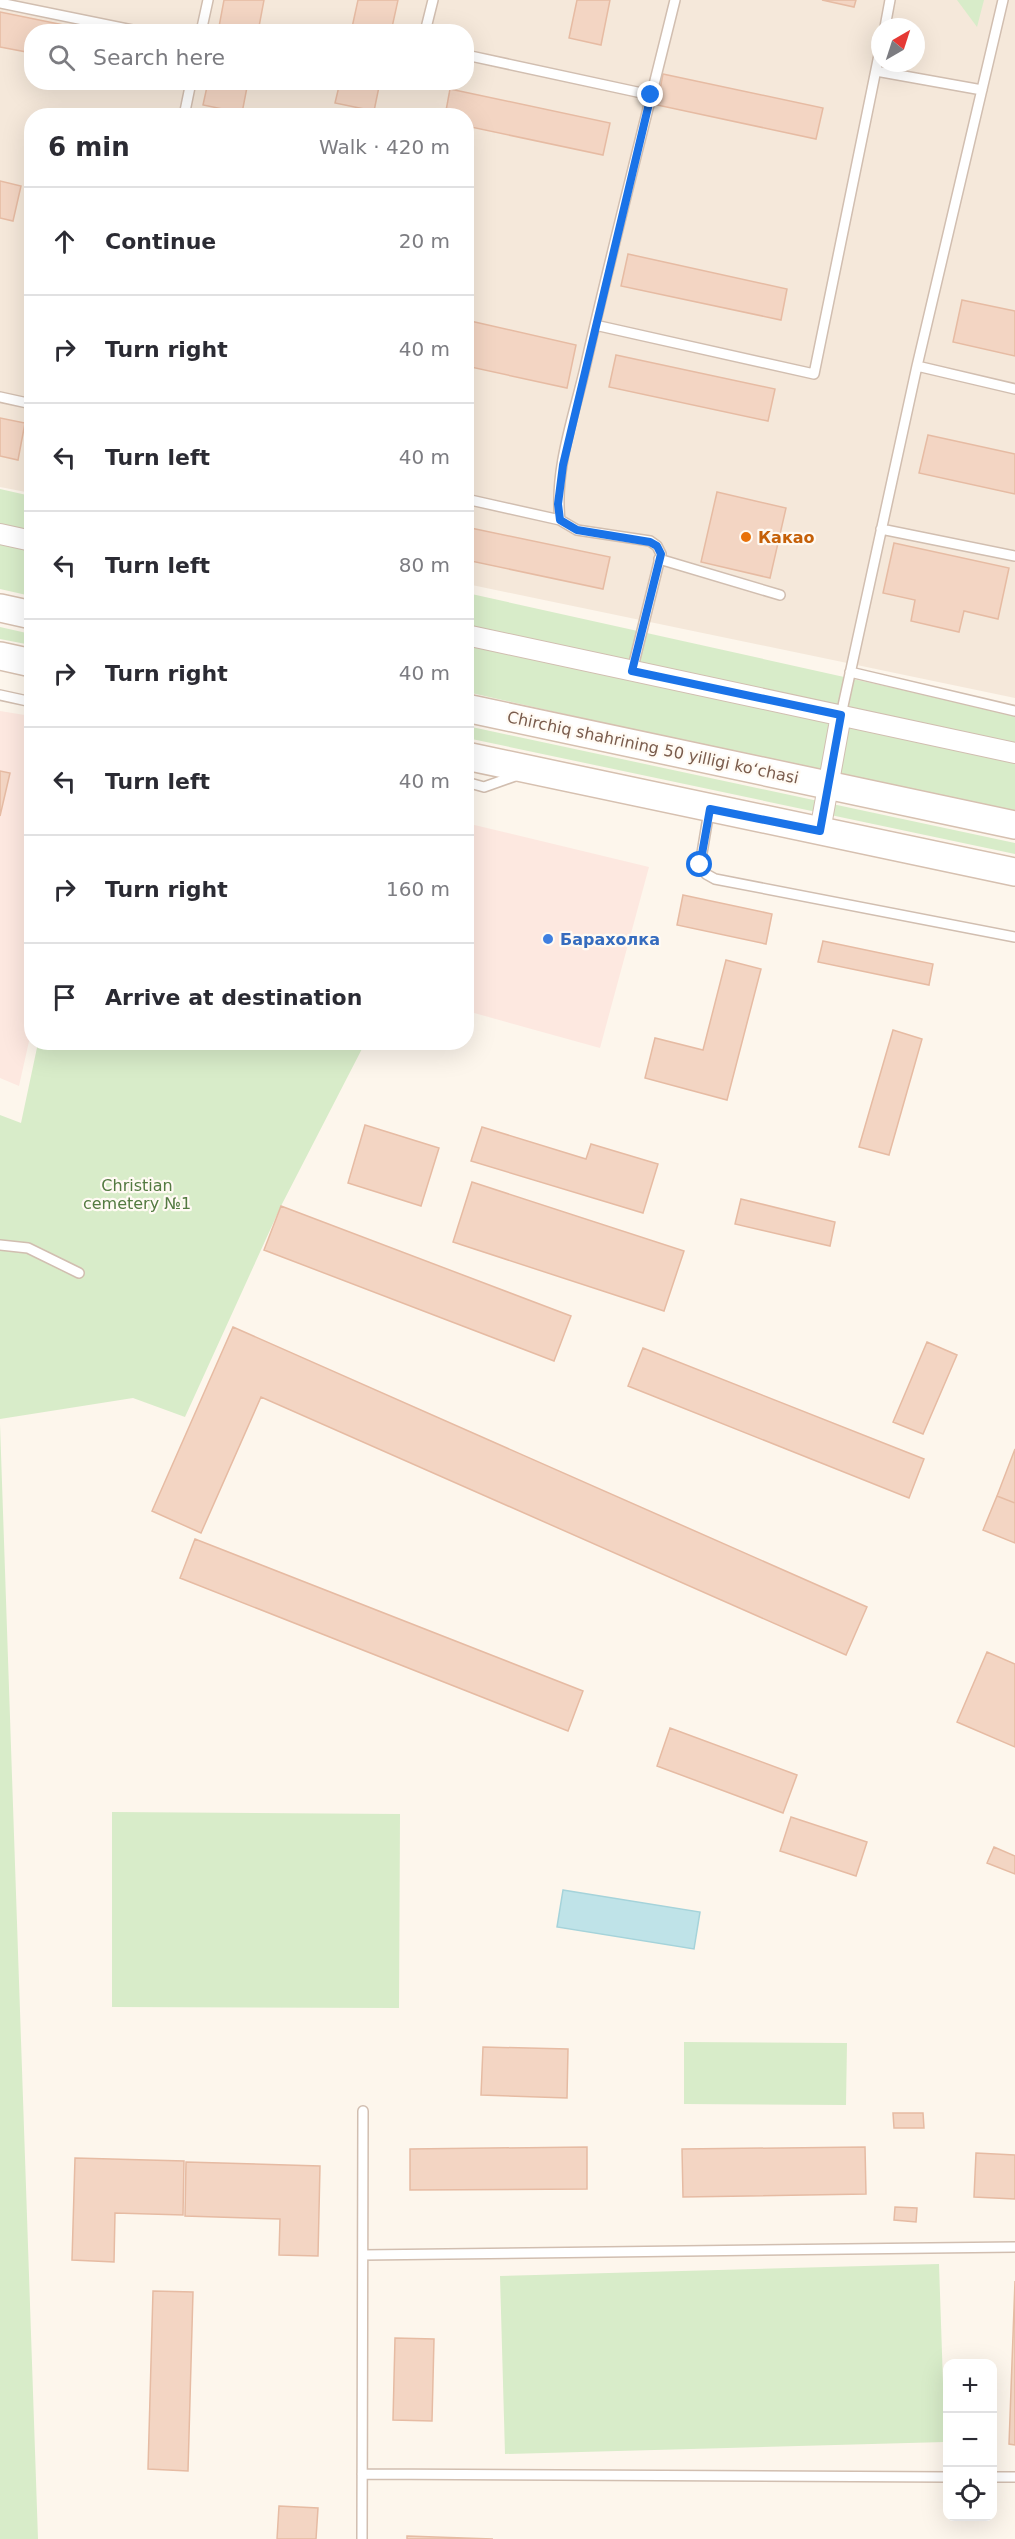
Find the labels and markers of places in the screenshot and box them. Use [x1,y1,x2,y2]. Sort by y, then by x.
place label: Какао [758,528,815,547]
marker: Какао [739,530,753,544]
place label: Барахолка [560,930,660,949]
marker: Барахолка [541,932,555,946]

